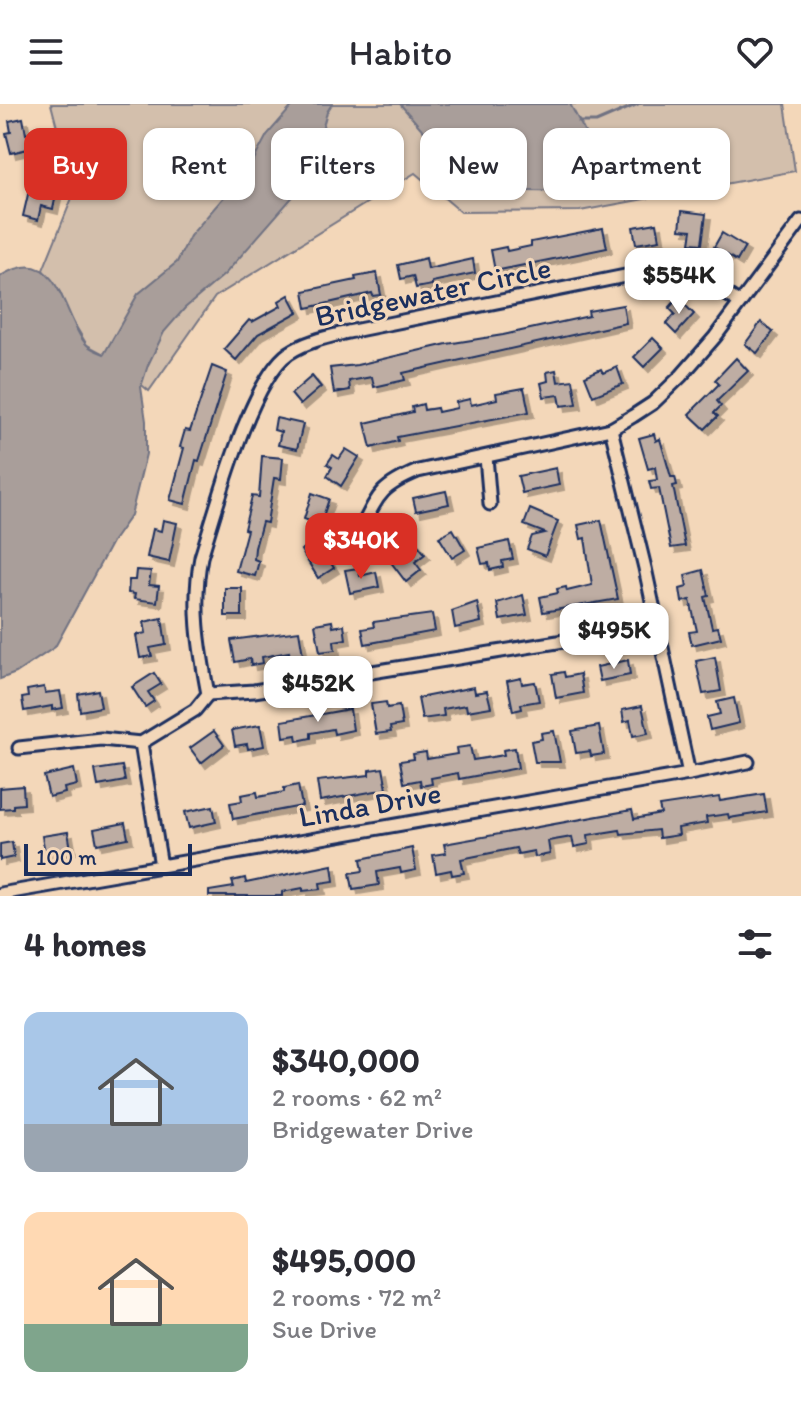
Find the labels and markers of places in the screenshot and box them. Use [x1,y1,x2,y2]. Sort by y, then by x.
pin: $554K [623,248,735,316]
pin: $340K [305,513,417,581]
pin: $495K [558,603,670,671]
pin: $452K [262,656,374,724]

